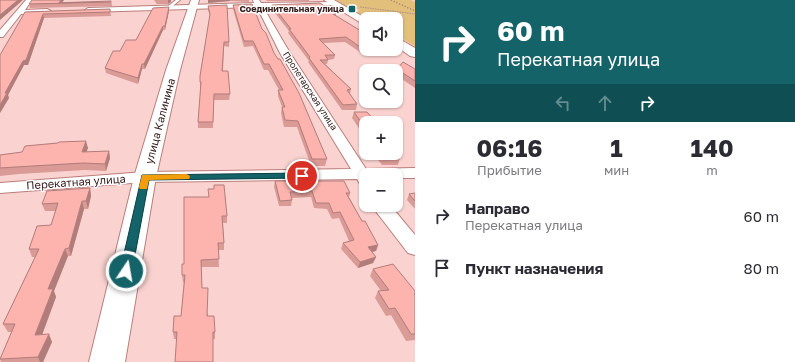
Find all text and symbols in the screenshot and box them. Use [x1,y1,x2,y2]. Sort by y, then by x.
place label: Соединительная улица [239,3,344,14]
marker: Соединительная улица [347,4,357,14]
map controls [359,12,403,212]
button: sound [359,12,403,56]
text: 60 m [497,14,564,47]
icon: right [431,16,483,68]
text: Перекатная улица [497,48,660,70]
street label: Пролетарская улица [281,49,340,132]
button: search [359,64,403,108]
street label: улица Калинина [142,77,177,165]
icon: left [552,92,574,114]
icon: ahead [594,92,616,114]
icon: right [636,92,658,114]
button: + [359,116,403,160]
text: 06:16 [476,133,543,162]
text: 1 [610,133,623,162]
text: 140 [691,133,734,162]
pin [285,159,319,193]
text: Прибытие [477,162,542,178]
text: мин [604,162,629,178]
text: m [706,162,718,178]
icon: arrive [291,165,313,187]
button: − [359,168,403,212]
street label: Перекатная улица [26,172,126,191]
text: Направо [465,199,530,217]
icon: right [431,205,453,227]
text: 60 m [744,207,779,225]
text: Перекатная улица [465,217,583,233]
position arrow [105,250,147,292]
icon: arrive [431,257,453,279]
text: Пункт назначения [465,259,603,277]
text: 80 m [744,259,779,277]

